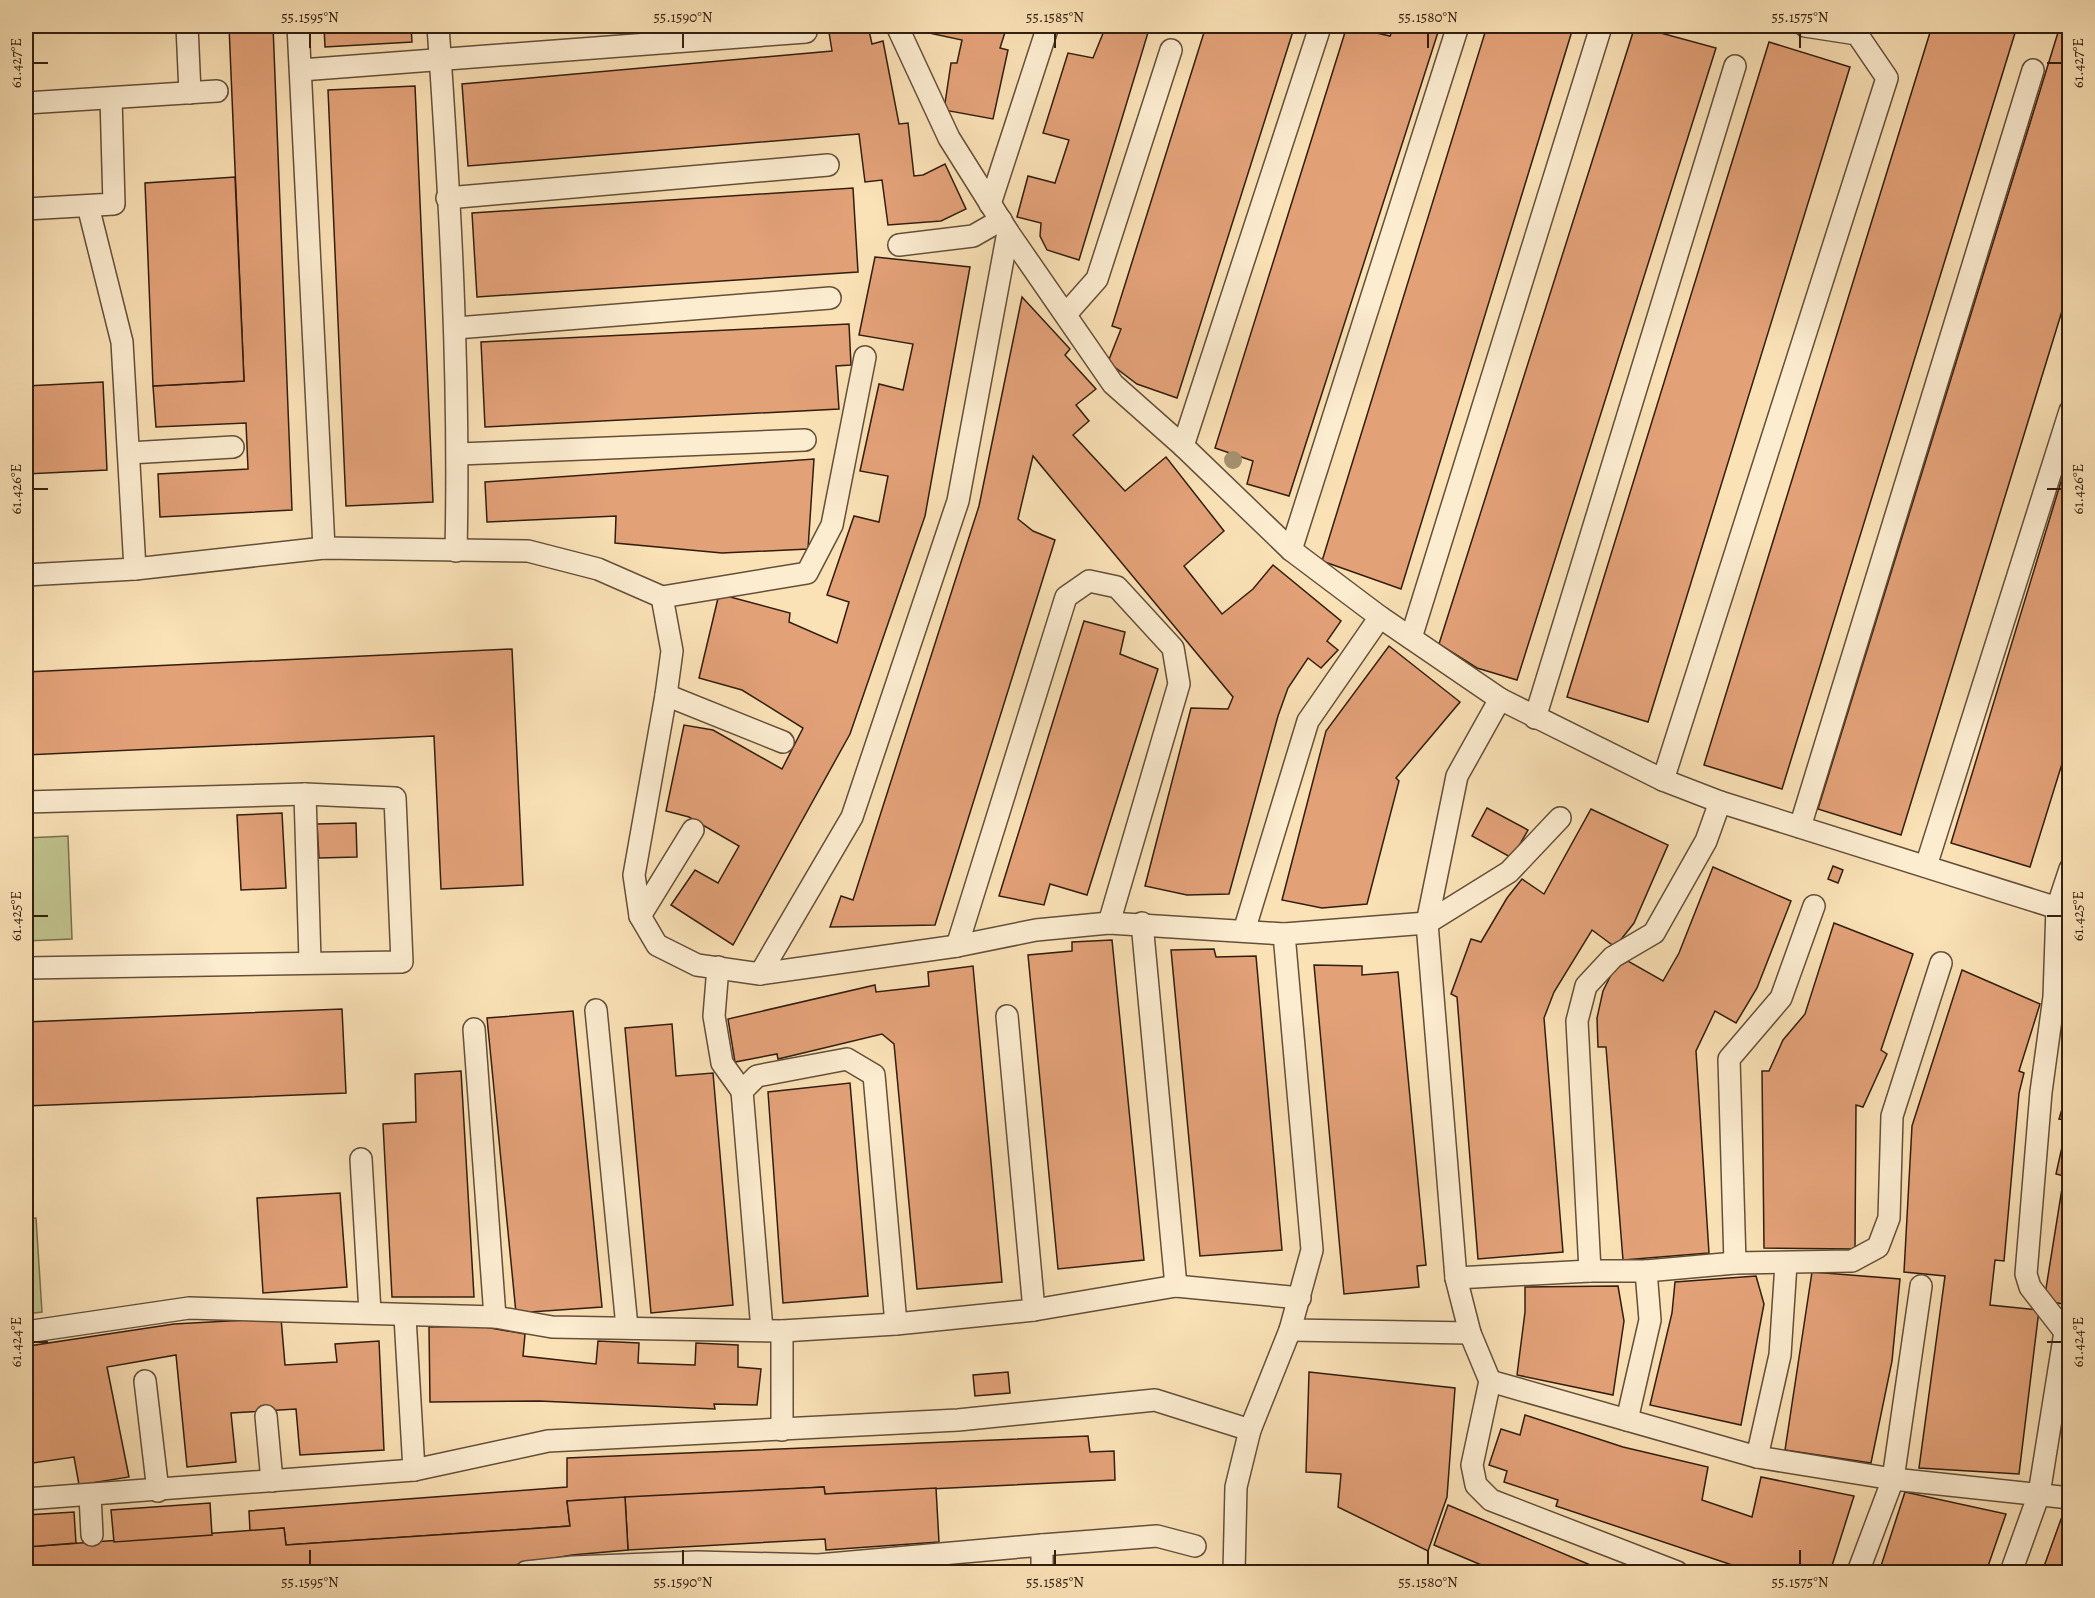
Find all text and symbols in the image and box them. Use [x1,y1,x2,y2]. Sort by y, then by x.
text: 55.1595°N [281,7,339,27]
text: 55.1590°N [653,7,713,27]
text: 55.1585°N [1026,7,1084,27]
text: 55.1580°N [1398,7,1458,27]
text: 55.1575°N [1771,7,1829,27]
text: 61.427°E [6,38,26,88]
text: 61.427°E [2068,38,2088,88]
text: 61.426°E [6,464,26,514]
text: 61.426°E [2068,464,2088,514]
text: 61.425°E [6,891,26,941]
text: 61.425°E [2068,891,2088,941]
text: 61.424°E [6,1317,26,1367]
text: 61.424°E [2068,1317,2088,1367]
text: 55.1595°N [281,1572,339,1592]
text: 55.1590°N [653,1572,713,1592]
text: 55.1585°N [1026,1572,1084,1592]
text: 55.1580°N [1398,1572,1458,1592]
text: 55.1575°N [1771,1572,1829,1592]

